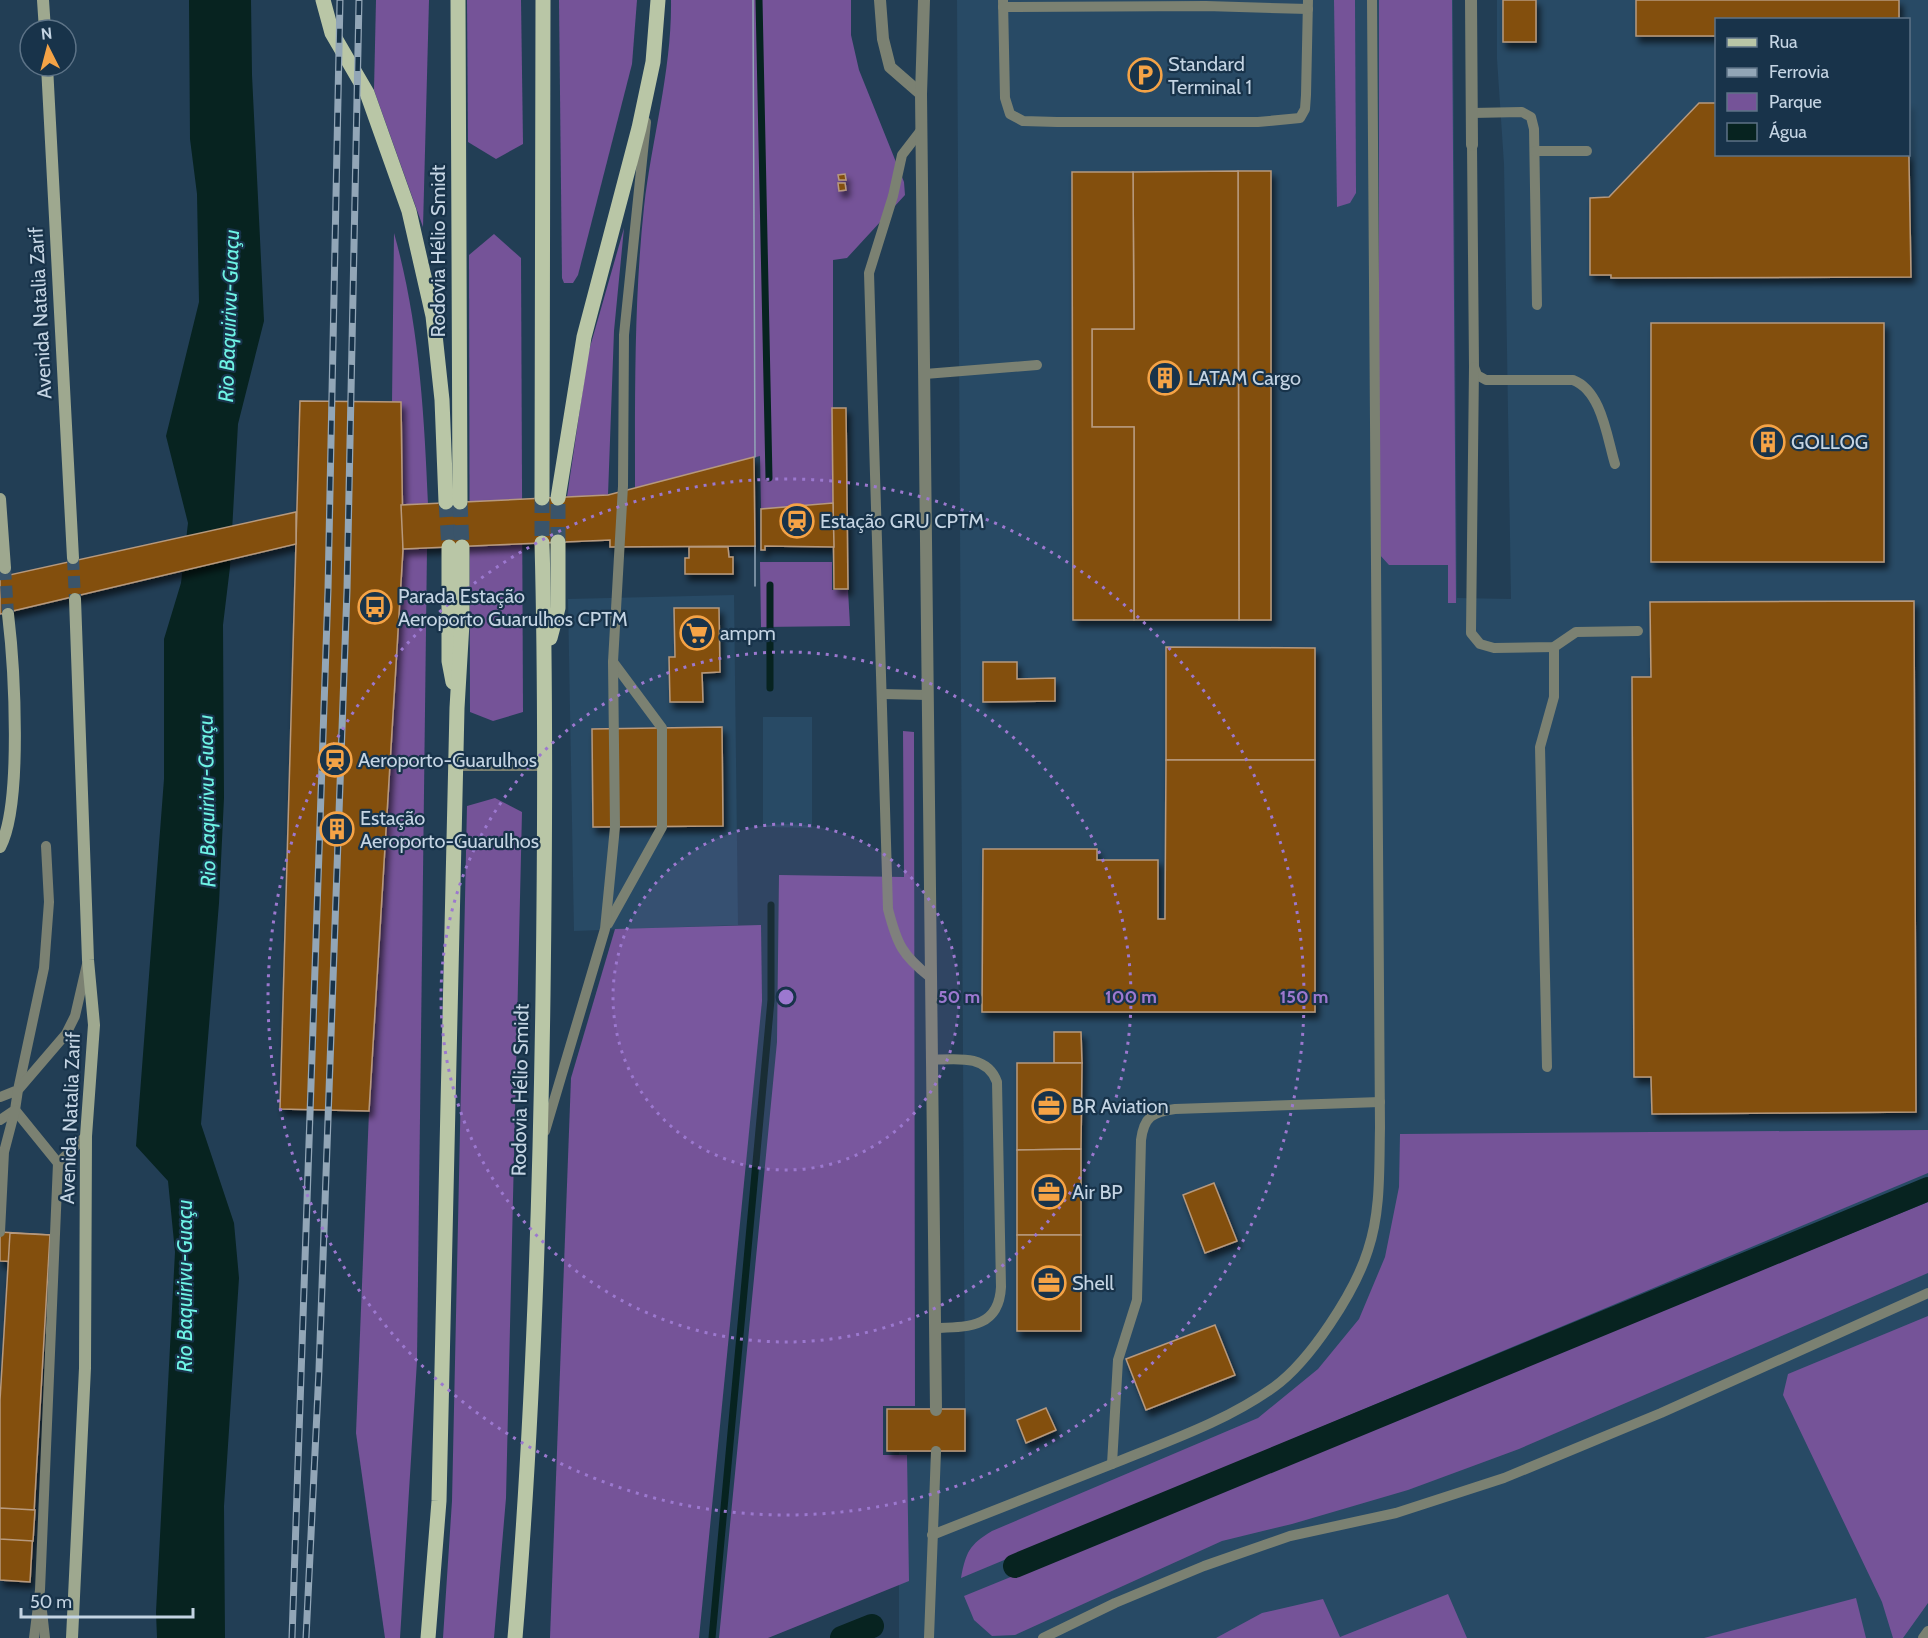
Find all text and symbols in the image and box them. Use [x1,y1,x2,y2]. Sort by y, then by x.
north arrow [18,18,78,78]
legend [1715,18,1910,156]
text: N [40,24,53,44]
text: Rua [1769,31,1798,53]
place label: Standard Terminal 1 [1168,52,1252,99]
parking icon: Standard Terminal 1 [1127,57,1163,93]
text: Ferrovia [1769,61,1829,83]
text: Parque [1769,91,1822,113]
text: Água [1769,121,1807,143]
street label: Rodovia Hélio Smidt [426,164,450,337]
street label: Avenida Natalia Zarif [23,226,56,400]
water label: Rio Baquirivu-Guaçu [213,229,244,403]
building icon: LATAM Cargo [1147,360,1183,396]
place label: LATAM Cargo [1188,366,1301,390]
building icon: GOLLOG [1750,424,1786,460]
place label: GOLLOG [1791,430,1868,454]
station icon: Estação GRU CPTM [779,503,815,539]
place label: Estação GRU CPTM [820,509,984,533]
place label: Parada Estação Aeroporto Guarulhos CPTM [398,584,628,631]
bus stop icon: Parada Estação Aeroporto Guarulhos CPTM [357,589,393,625]
supermarket icon: ampm [679,615,715,651]
place label: ampm [720,621,776,645]
water label: Rio Baquirivu-Guaçu [192,714,221,888]
station icon: Aeroporto-Guarulhos [317,742,353,778]
place label: Aeroporto-Guarulhos [358,748,537,772]
place label: Estação Aeroporto-Guarulhos [360,806,539,853]
building icon: Estação Aeroporto-Guarulhos [319,811,355,847]
text: 50 m [938,986,980,1008]
text: 100 m [1105,986,1157,1008]
text: 150 m [1280,986,1328,1008]
centre of rings [776,987,796,1007]
street label: Rodovia Hélio Smidt [506,1003,534,1176]
street label: Avenida Natalia Zarif [55,1031,85,1205]
office icon: BR Aviation [1031,1088,1067,1124]
place label: BR Aviation [1072,1094,1169,1118]
office icon: Air BP [1031,1174,1067,1210]
place label: Air BP [1072,1180,1123,1204]
water label: Rio Baquirivu-Guaçu [172,1200,197,1372]
office icon: Shell [1031,1265,1067,1301]
place label: Shell [1072,1271,1114,1295]
scale bar [21,1581,194,1619]
text: 50 m [30,1591,72,1613]

